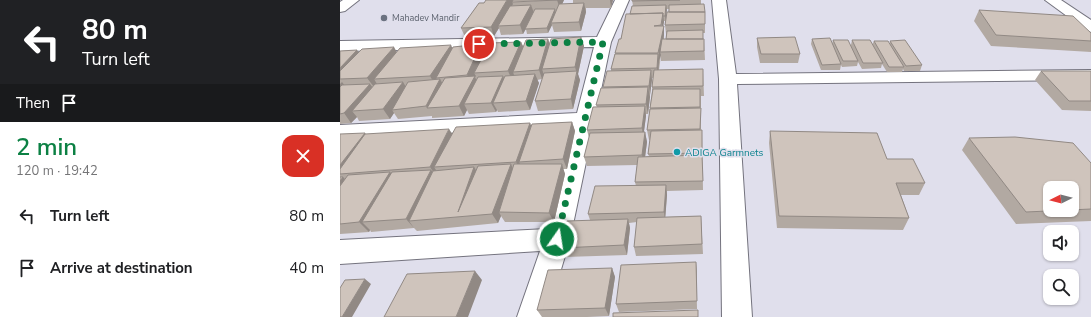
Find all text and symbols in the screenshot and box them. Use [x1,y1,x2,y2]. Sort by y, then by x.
text: 80 m [82,11,148,49]
place label: Mahadev Mandir [392,12,460,24]
marker: Mahadev Mandir [379,13,389,23]
icon: left [16,16,68,68]
pin [462,27,496,61]
icon: arrive [468,33,490,55]
text: Turn left [82,47,150,71]
icon: arrive [58,92,80,114]
text: Then [16,93,50,113]
text: 2 min [16,131,77,163]
button: close [282,135,324,177]
place label: ADIGA Garmnets [685,146,764,160]
marker: ADIGA Garmnets [672,147,682,157]
text: 120 m · 19:42 [16,162,98,180]
north arrow [1043,181,1079,217]
map controls [1043,181,1079,305]
icon: left [16,205,38,227]
text: Turn left [50,206,109,226]
text: 80 m [289,206,324,226]
position arrow [536,218,578,260]
button: sound [1043,225,1079,261]
icon: arrive [16,257,38,279]
text: Arrive at destination [50,258,193,278]
text: 40 m [289,258,324,278]
button: search [1043,269,1079,305]

